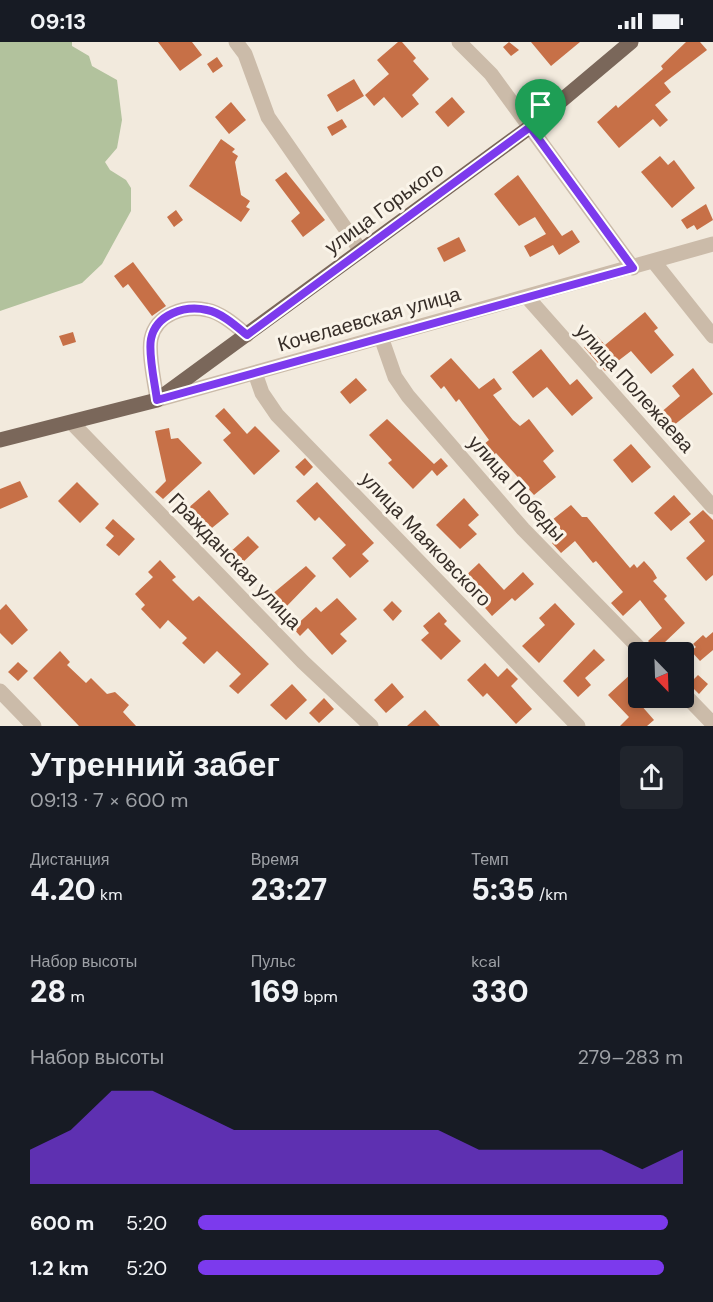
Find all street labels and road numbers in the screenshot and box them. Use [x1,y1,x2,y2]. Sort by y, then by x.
street label: улица Горького [320,156,448,260]
street label: Кочелаевская улица [275,280,464,358]
street label: улица Полежаева [570,318,700,459]
street label: улица Победы [463,430,571,546]
street label: улица Маяковского [355,466,497,612]
street label: Гражданская улица [163,487,308,636]

